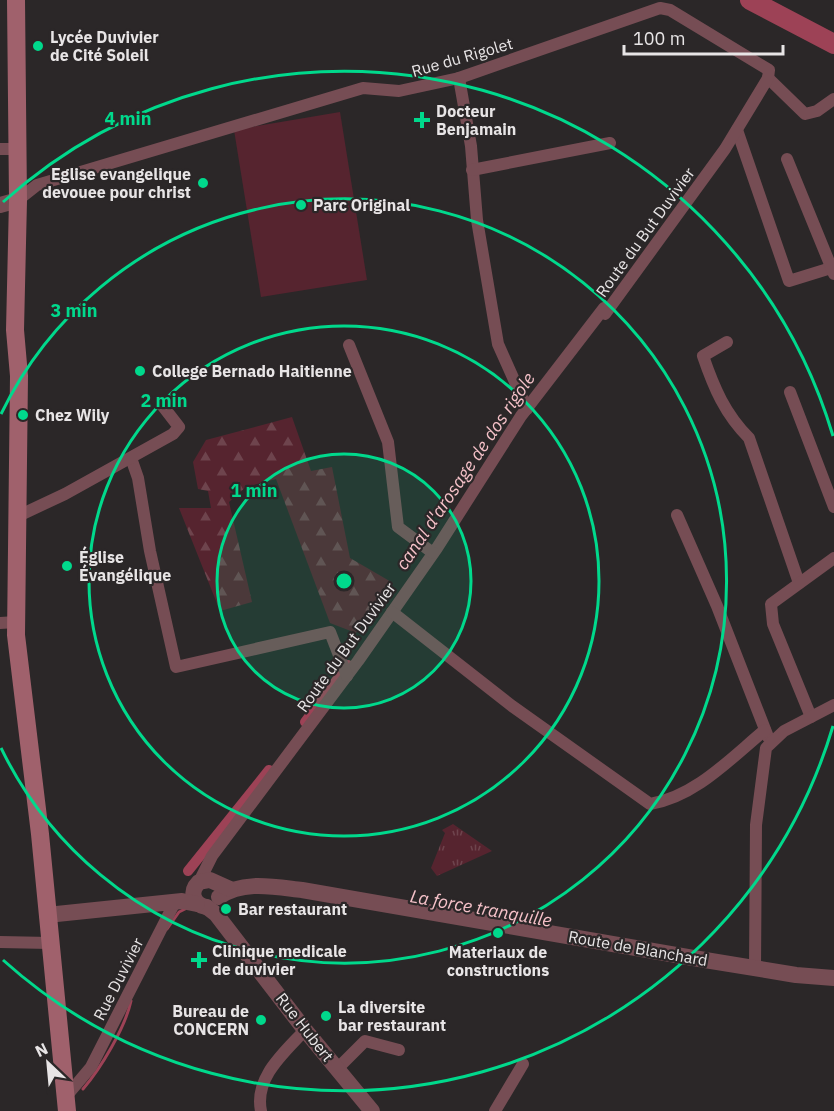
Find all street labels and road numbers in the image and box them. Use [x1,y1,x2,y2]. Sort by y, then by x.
street label: Rue du Rigolet [409,33,515,81]
street label: Route du But Duvivier [591,163,699,301]
street label: Route du But Duvivier [292,578,400,716]
street label: Route de Blanchard [567,926,709,970]
street label: Rue Duvivier [89,934,147,1024]
street label: Rue Hubert [272,989,338,1065]

